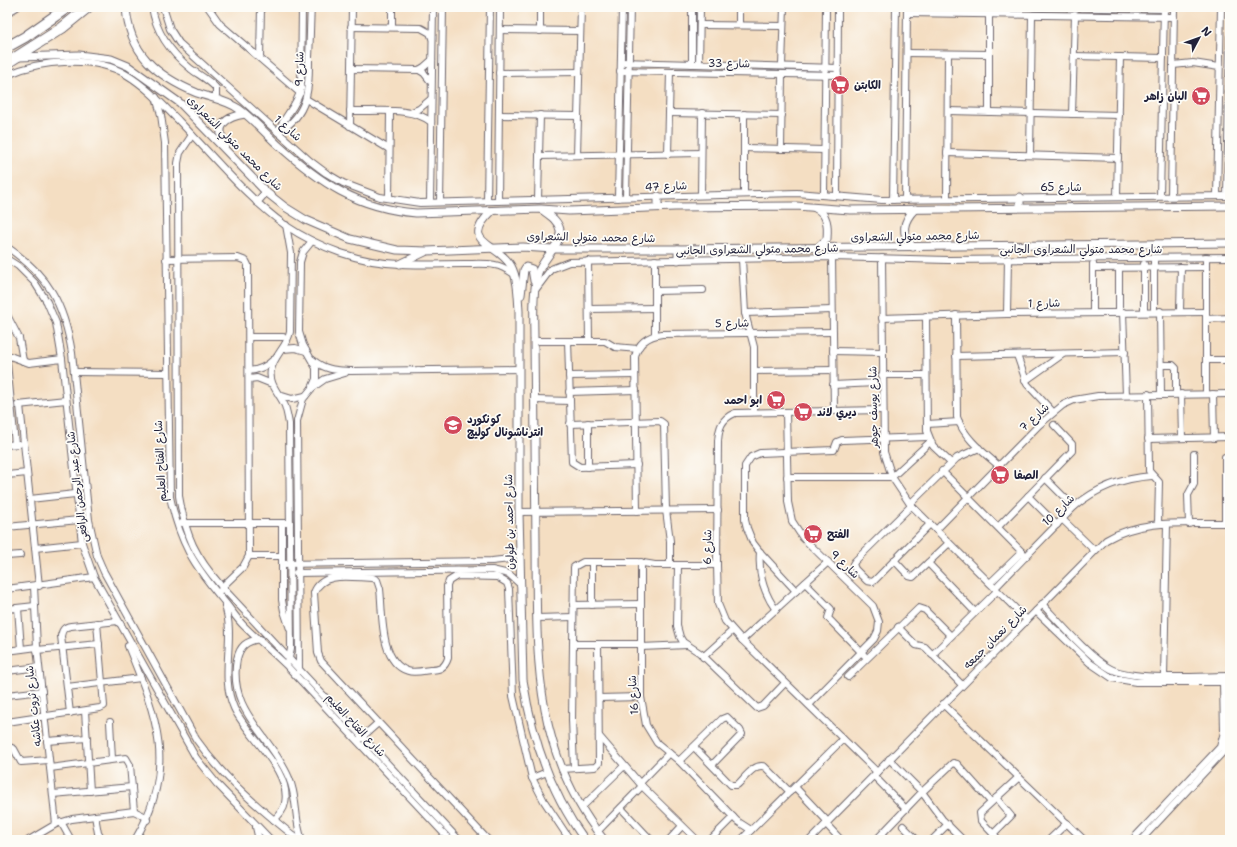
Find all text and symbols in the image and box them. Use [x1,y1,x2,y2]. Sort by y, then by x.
north arrow [1179,18,1219,58]
text: N [1198,24,1215,40]
street label: شارع 9 [291,51,309,87]
street label: شارع 33 [708,56,750,72]
supermarket icon: الكابتن [829,74,851,96]
place label: الكابتن [854,78,881,93]
supermarket icon: البان زاهر [1190,85,1212,107]
place label: البان زاهر [1144,89,1187,104]
street label: شارع محمد متولي الشعراوى [182,92,286,196]
street label: شارع 1 [270,112,305,145]
street label: شارع 47 [645,178,687,196]
street label: شارع 65 [1040,180,1082,196]
street label: شارع محمد متولي الشعراوى [850,228,980,248]
street label: شارع محمد متولي الشعراوى [526,229,656,249]
street label: شارع محمد متولي الشعراوى الجانبى [676,241,839,261]
street label: شارع محمد متولي الشعراوى الجانبى [1000,242,1162,260]
street label: شارع 1 [1028,296,1060,312]
street label: شارع 5 [715,316,749,332]
street label: شارع يوسف جوهر [865,366,883,449]
supermarket icon: ابو احمد [765,389,787,411]
place label: ابو احمد [724,393,762,408]
street label: شارع 7 [1016,400,1053,436]
supermarket icon: ديري لاند [792,401,814,423]
place label: ديري لاند [817,405,857,421]
place label: كونكورد انترناشونال كوليج [467,412,543,440]
school or university icon: كونكورد انترناشونال كوليج [442,414,464,436]
street label: شارع الفتاح العليم [151,420,171,502]
street label: شارع عبد الرحمن الرافعى [63,430,93,543]
supermarket icon: الصفا [989,464,1011,486]
place label: الصفا [1014,468,1039,483]
street label: شارع احمد بن طولون [501,474,519,570]
street label: شارع 10 [1039,491,1078,530]
supermarket icon: الفتح [802,523,824,545]
place label: الفتح [827,527,849,542]
street label: شارع 6 [700,529,716,565]
street label: شارع 9 [826,547,863,583]
street label: شارع نعمان جمعه [960,602,1031,673]
street label: شارع ثروت عكاشه [22,665,46,747]
street label: شارع 16 [625,675,643,715]
street label: شارع الفتاح العليم [322,690,389,761]

